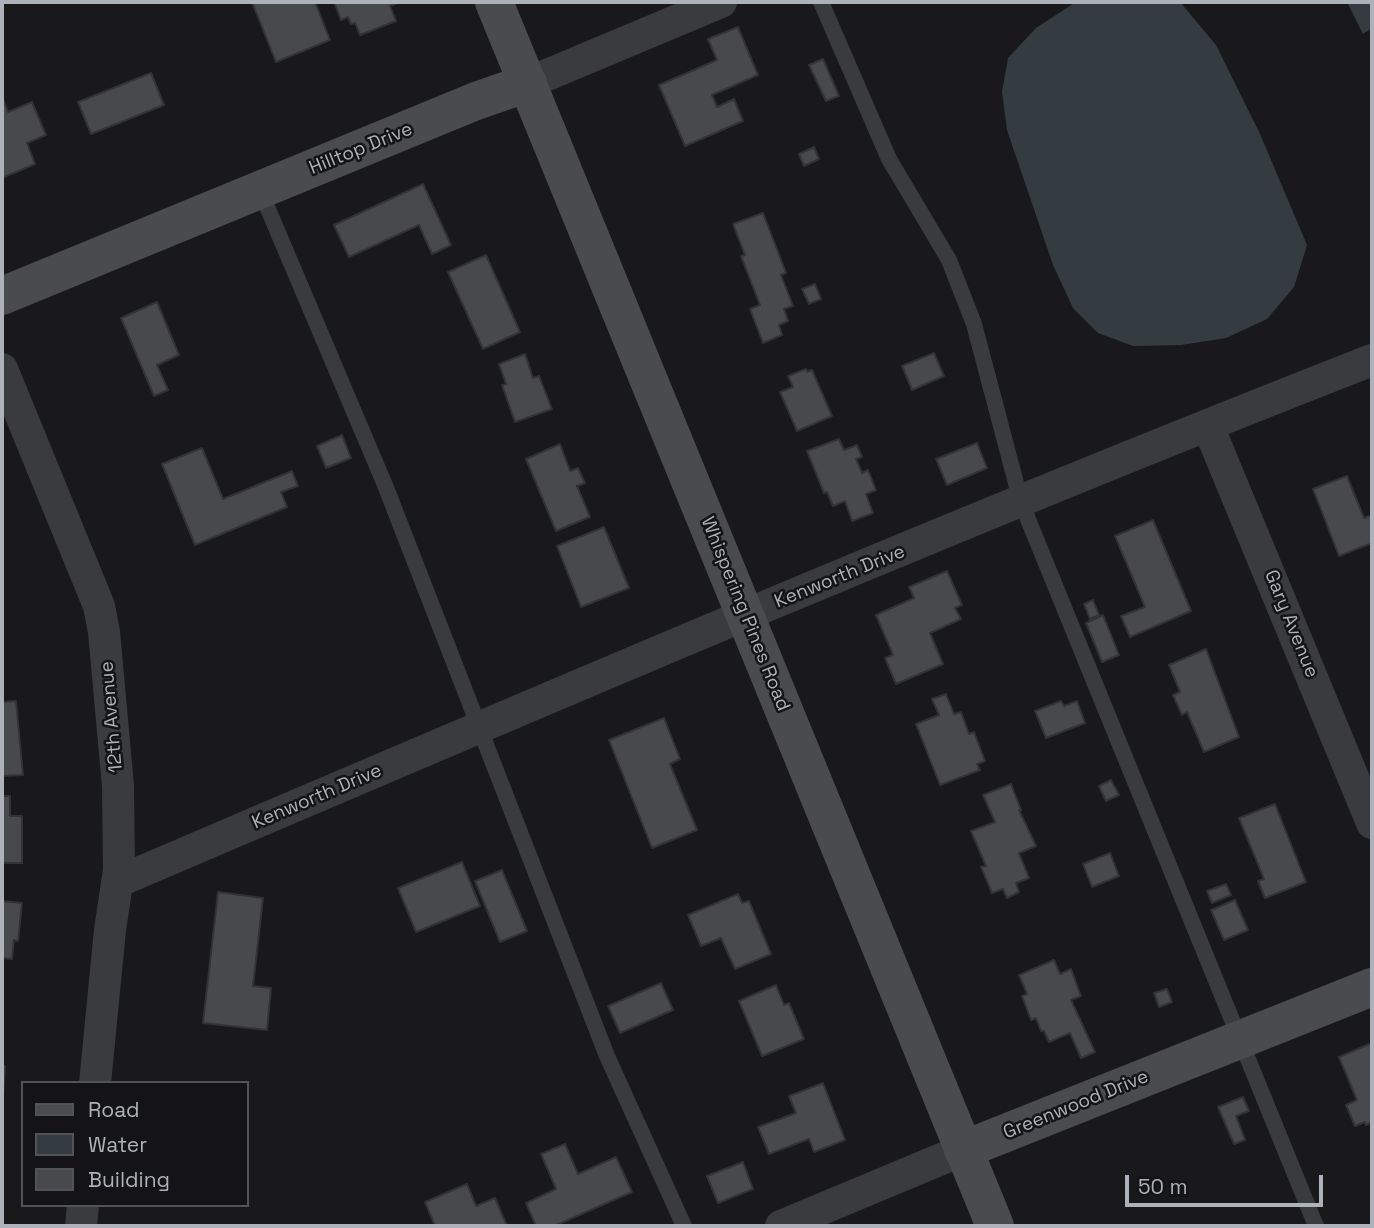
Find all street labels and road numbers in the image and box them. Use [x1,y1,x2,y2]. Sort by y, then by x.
street label: Hilltop Drive [306,118,416,180]
street label: Whispering Pines Road [696,514,794,714]
street label: Kenworth Drive [771,540,909,614]
street label: Gary Avenue [1259,567,1323,681]
street label: 12th Avenue [96,660,128,774]
street label: Kenworth Drive [249,759,385,835]
street label: Greenwood Drive [1000,1065,1152,1145]

